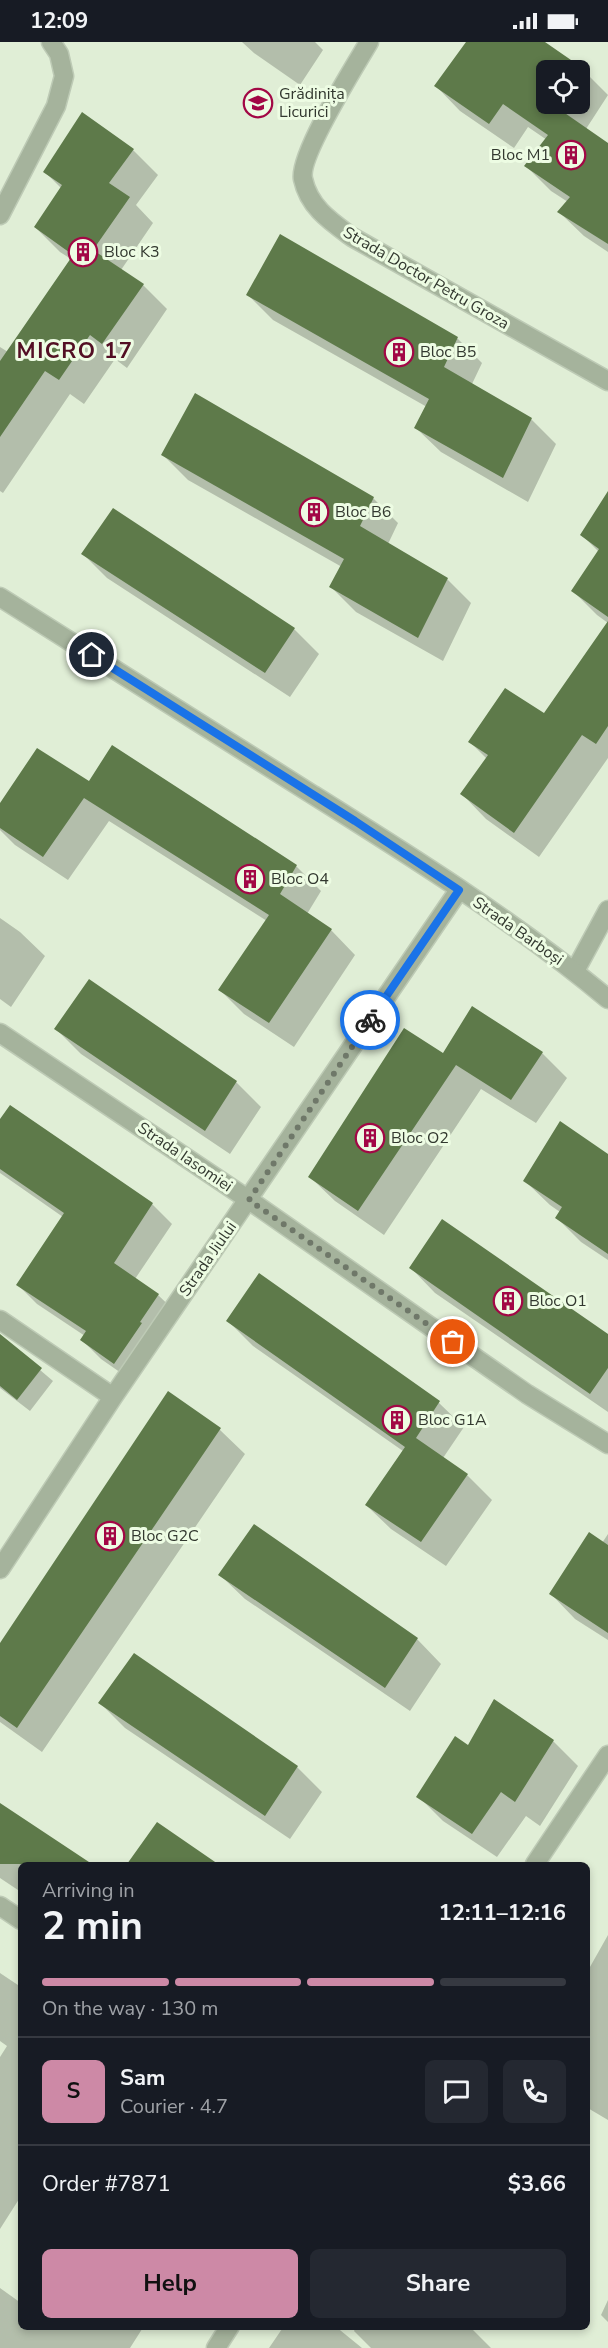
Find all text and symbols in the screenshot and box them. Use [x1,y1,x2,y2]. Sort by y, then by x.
text: 12:09 [30,6,88,36]
map controls [536,60,590,114]
button: locate [536,60,590,114]
place label: Grădinița Licurici [279,83,345,123]
school or university icon: Grădinița Licurici [242,87,274,119]
building icon: Bloc M1 [555,139,587,171]
place label: Bloc M1 [491,144,550,166]
street label: Strada Doctor Petru Groza [339,221,513,335]
building icon: Bloc K3 [67,236,99,268]
place label: Bloc K3 [104,241,160,263]
district label: MICRO 17 [17,336,133,366]
building icon: Bloc B5 [383,336,415,368]
place label: Bloc B5 [420,341,476,363]
building icon: Bloc B6 [298,496,330,528]
place label: Bloc B6 [335,501,391,523]
pin [66,629,117,680]
icon: home [75,638,108,671]
building icon: Bloc O4 [234,863,266,895]
place label: Bloc O4 [271,868,329,890]
street label: Strada Barboși [468,892,568,970]
courier [340,990,400,1050]
icon: bike [354,1004,387,1037]
street label: Strada Iasomiei [133,1117,237,1197]
building icon: Bloc O2 [354,1122,386,1154]
place label: Bloc O2 [391,1127,449,1149]
street label: Strada Jiului [174,1217,242,1301]
building icon: Bloc O1 [492,1285,524,1317]
place label: Bloc O1 [529,1290,587,1312]
pin [427,1316,478,1367]
icon: bag [436,1325,469,1358]
building icon: Bloc G1A [381,1404,413,1436]
place label: Bloc G1A [418,1409,487,1431]
building icon: Bloc G2C [94,1520,126,1552]
place label: Bloc G2C [131,1525,199,1547]
text: Arriving in [42,1877,135,1904]
text: 12:11–12:16 [438,1898,566,1928]
text: 2 min [42,1900,143,1953]
text: On the way · 130 m [42,1995,218,2022]
button: chat [425,2060,488,2123]
button: phone [503,2060,566,2123]
text: Sam [120,2063,165,2093]
text: S [67,2076,80,2106]
text: Courier · 4.7 [120,2093,228,2120]
text: Order #7871 [42,2169,171,2199]
text: $3.66 [508,2169,566,2199]
button: Help [42,2249,298,2318]
button: Share [310,2249,566,2318]

